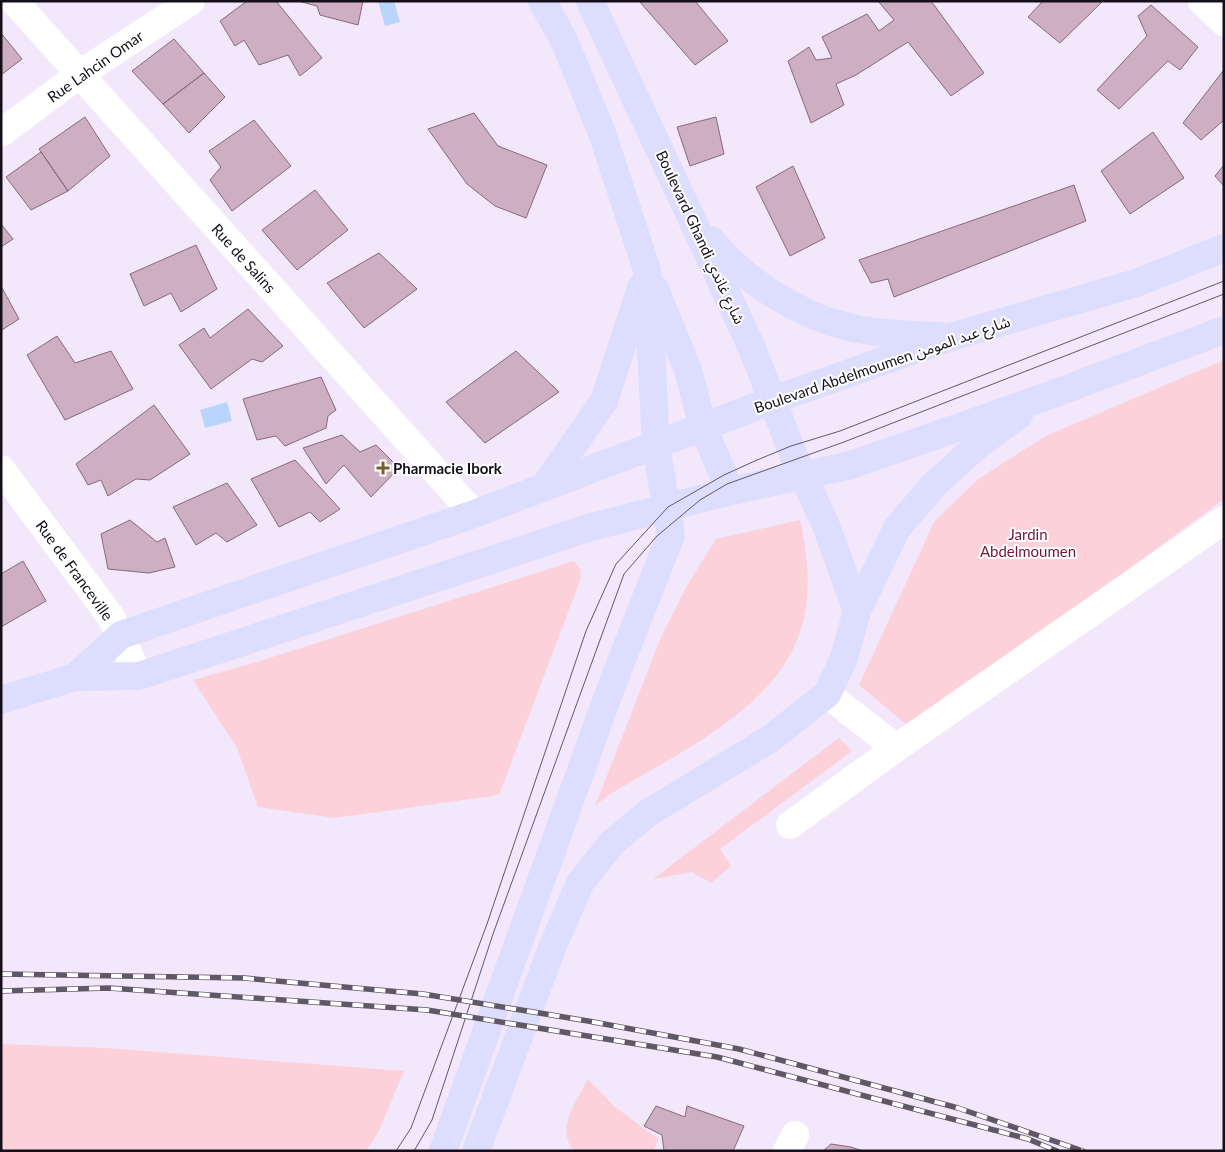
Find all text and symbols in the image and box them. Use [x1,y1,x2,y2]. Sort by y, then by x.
street label: Rue Lahcin Omar [44,26,147,106]
street label: Boulevard Ghandi شارع غاندي [649,147,749,329]
street label: Rue de Salins [208,220,280,296]
street label: Boulevard Abdelmoumen شارع عبد المومن [752,312,1014,420]
place label: Pharmacie Ibork [393,459,503,477]
marker: Pharmacie Ibork [377,462,389,474]
street label: Rue de Franceville [33,516,117,624]
park label: Jardin Abdelmoumen [980,525,1076,560]

